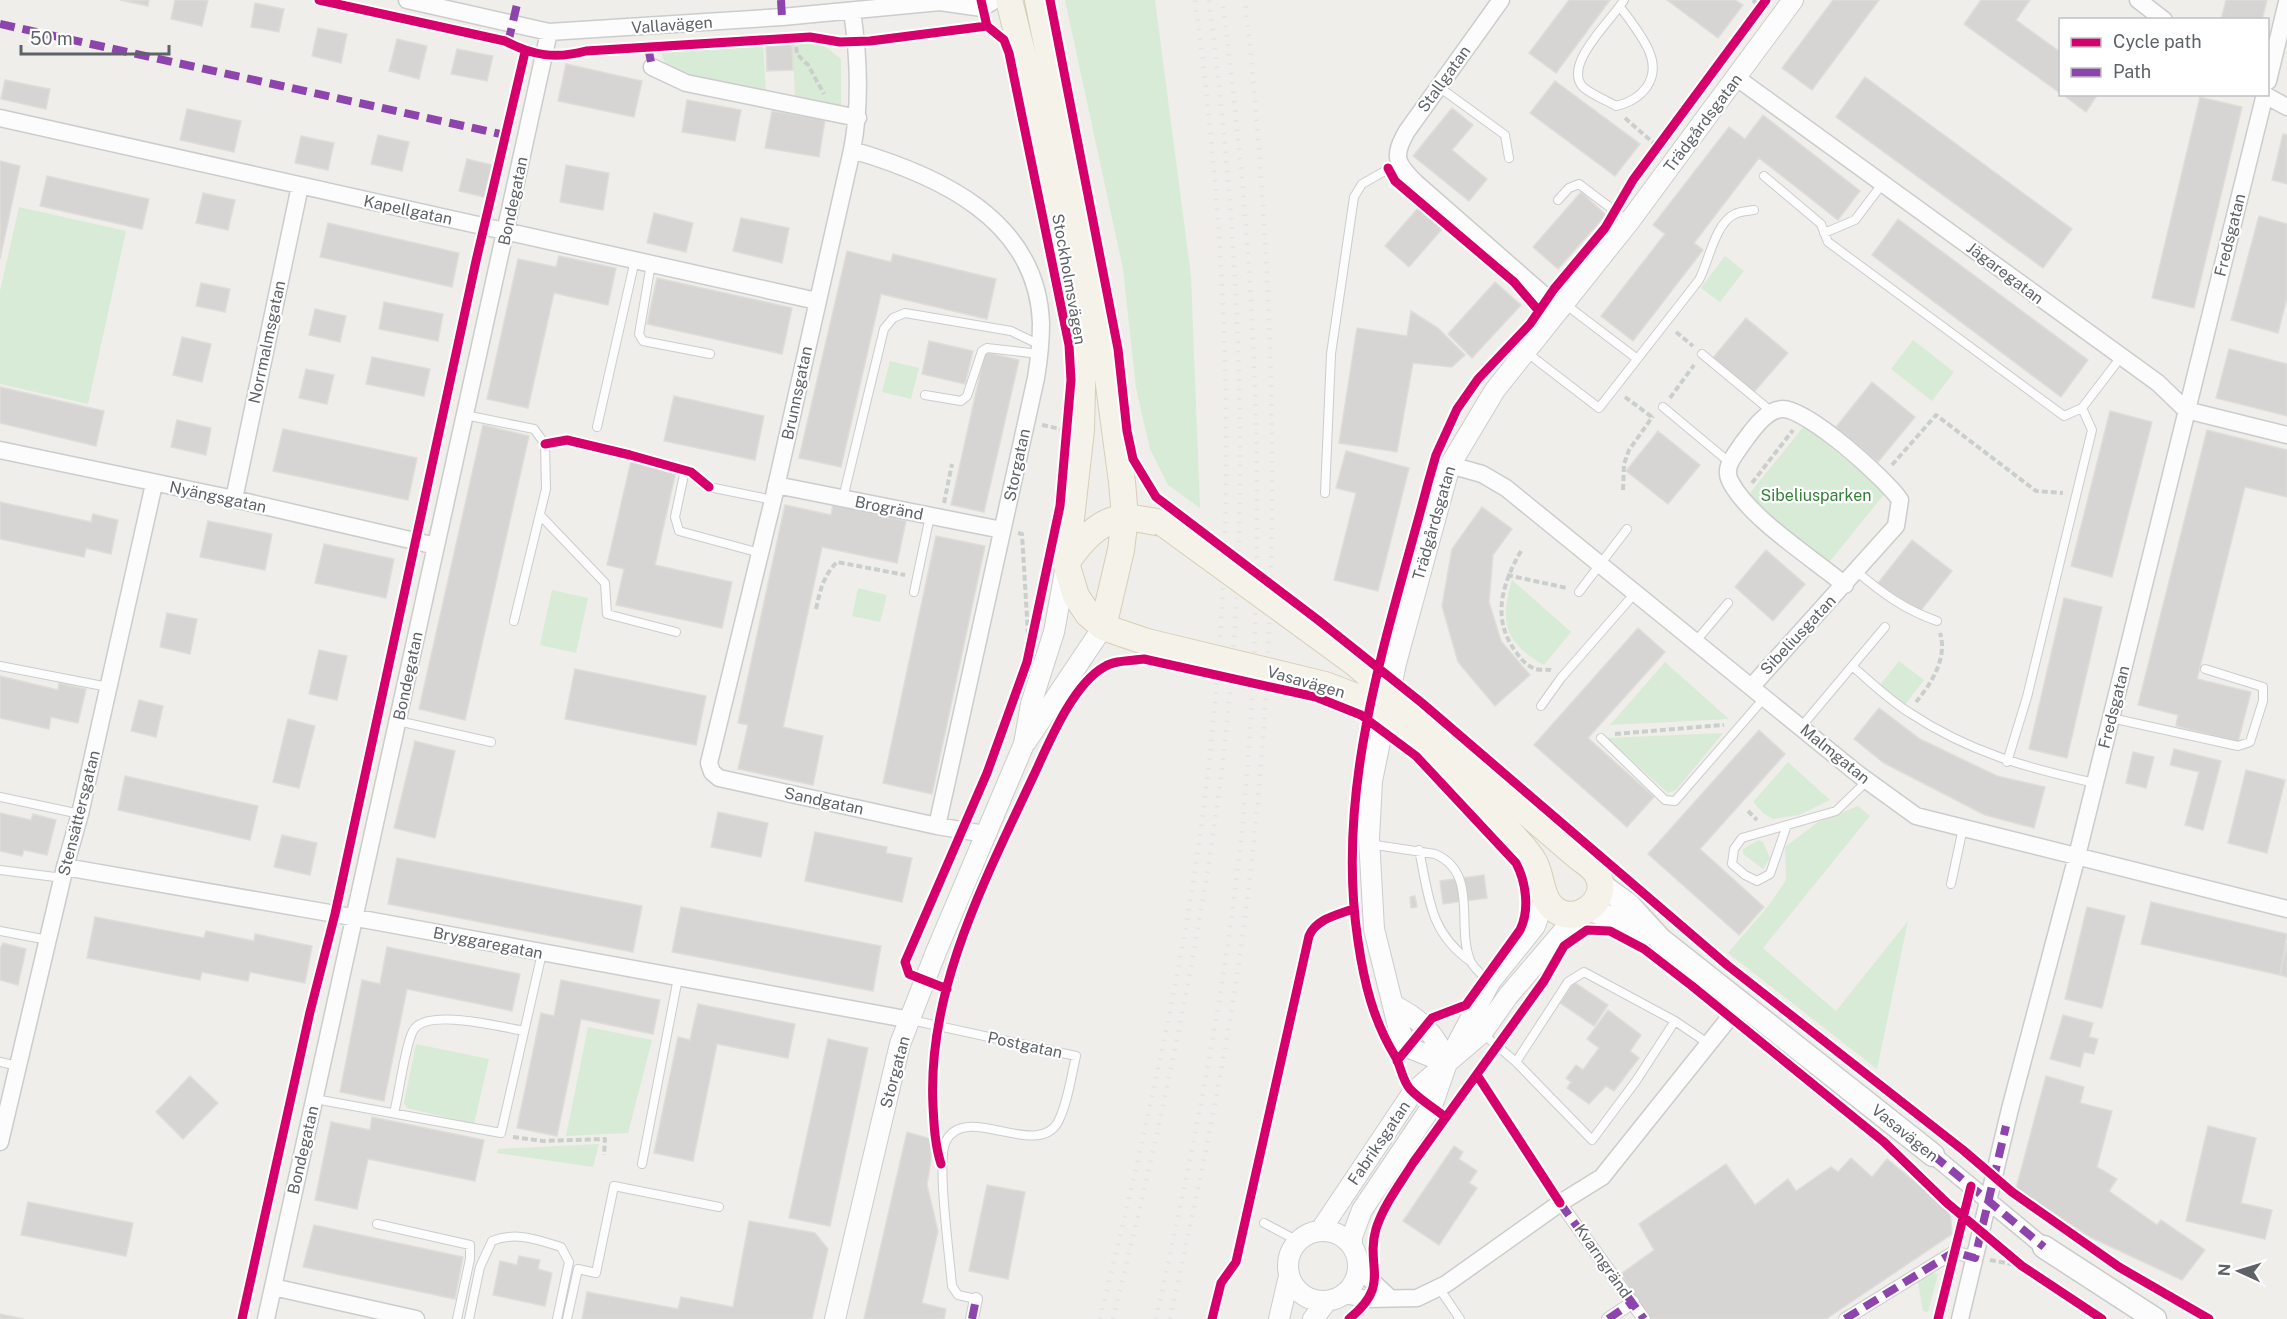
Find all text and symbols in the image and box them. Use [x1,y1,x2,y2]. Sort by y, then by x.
street label: Vallavägen [631,13,713,37]
scale bar [21,18,170,56]
legend [2059,18,2269,96]
text: 50 m [30,28,73,49]
text: Cycle path [2113,31,2202,52]
street label: Stallgatan [1414,42,1474,116]
text: Path [2113,61,2151,82]
street label: Trädgårdsgatan [1660,70,1746,176]
street label: Bondegatan [494,155,532,247]
street label: Kapellgatan [362,191,454,229]
street label: Fredsgatan [2211,192,2249,278]
street label: Stockholmsvägen [1048,212,1090,346]
street label: Jägaregatan [1963,238,2047,308]
street label: Norrmalmsgatan [245,279,289,405]
street label: Brunnsgatan [778,344,816,442]
street label: Storgatan [1000,427,1034,503]
street label: Trädgårdsgatan [1409,464,1459,582]
street label: Nyängsgatan [168,477,268,517]
park label: Sibeliusparken [1761,486,1871,505]
street label: Brogränd [853,492,925,524]
street label: Sibeliusgatan [1756,591,1840,679]
street label: Bondegatan [389,630,427,722]
street label: Vasavägen [1265,662,1347,702]
street label: Fredsgatan [2095,664,2133,750]
street label: Malmgatan [1796,720,1874,788]
street label: Stensättersgatan [54,748,104,878]
street label: Sandgatan [783,783,865,819]
street label: Bryggaregatan [431,923,545,963]
street label: Postgatan [986,1028,1064,1062]
street label: Storgatan [876,1034,914,1110]
street label: Fabriksgatan [1344,1097,1414,1189]
street label: Vasavägen [1868,1100,1942,1166]
street label: Bondegatan [284,1104,322,1196]
street label: Kvarngränd [1571,1220,1635,1302]
north arrow [2209,1241,2269,1301]
text: N [2215,1263,2234,1277]

